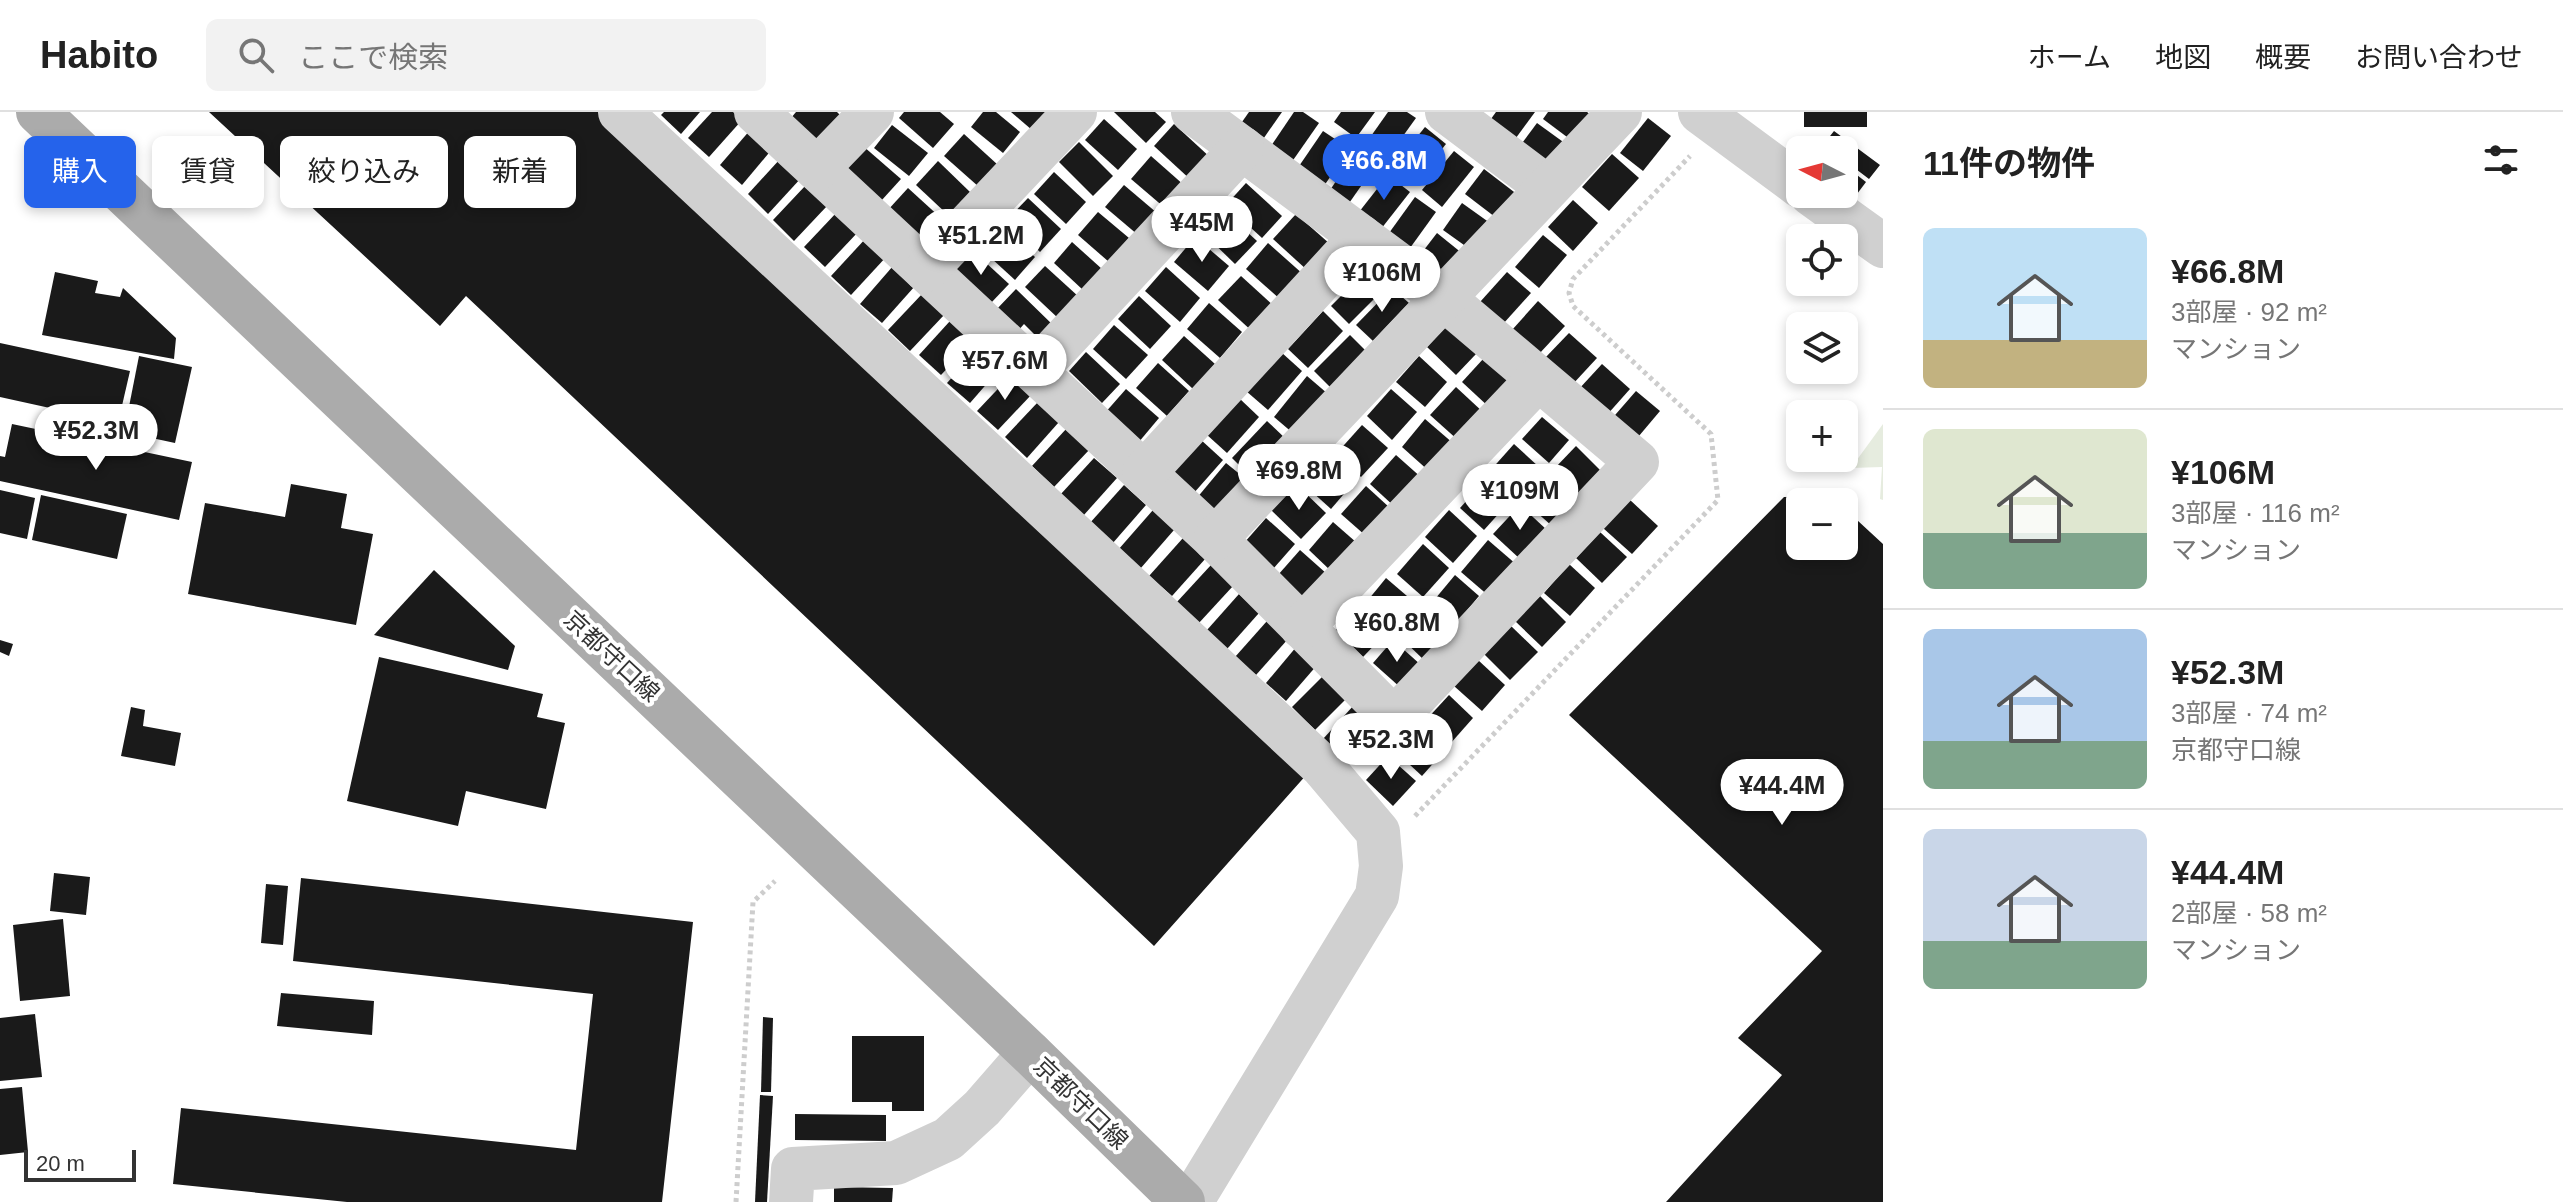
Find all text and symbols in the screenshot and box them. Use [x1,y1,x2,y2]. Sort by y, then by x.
search box [206,19,766,91]
icon: search [234,33,278,77]
text: Habito [40,34,158,76]
text: ここで検索 [298,41,448,74]
text: ホーム [2028,42,2111,73]
text: 地図 [2155,42,2211,73]
text: 概要 [2255,42,2311,73]
text: お問い合わせ [2355,42,2523,73]
pin: ¥66.8M [1319,134,1449,202]
chip: 購入 [24,136,136,208]
chip: 賃貸 [152,136,264,208]
chip: 絞り込み [280,136,448,208]
chip: 新着 [464,136,576,208]
north arrow [1786,136,1858,208]
map controls [1786,136,1858,560]
icon: filters [2479,138,2523,182]
text: 11件の物件 [1923,144,2095,182]
text: ¥66.8M [1341,145,1427,175]
pin: ¥45M [1155,196,1249,264]
text: ¥45M [1169,207,1235,237]
pin: ¥51.2M [916,209,1046,277]
text: ¥51.2M [938,220,1024,250]
button: locate [1786,224,1858,296]
pin: ¥106M [1326,246,1438,314]
text: ¥66.8M [2171,252,2284,290]
text: ¥106M [1342,257,1422,287]
icon: home [1987,260,2083,356]
text: 3部屋 · 92 m² [2171,297,2327,327]
button: layers [1786,312,1858,384]
pin: ¥57.6M [940,334,1070,402]
text: マンション [2171,334,2301,364]
text: ¥57.6M [962,345,1048,375]
button: + [1786,400,1858,472]
pin: ¥52.3M [31,404,161,472]
text: ¥52.3M [53,415,139,445]
pin: ¥69.8M [1234,444,1364,512]
text: ¥106M [2171,453,2275,491]
text: ¥69.8M [1256,455,1342,485]
icon: home [1987,461,2083,557]
pin: ¥109M [1464,464,1576,532]
text: ¥109M [1480,475,1560,505]
button: − [1786,488,1858,560]
text: 3部屋 · 116 m² [2171,498,2340,528]
text: マンション [2171,535,2301,565]
pin: ¥60.8M [1332,596,1462,664]
street label: 京都守口線 [559,605,665,707]
text: ¥60.8M [1354,607,1440,637]
text: ¥52.3M [2171,653,2284,691]
icon: home [1987,661,2083,757]
text: 3部屋 · 74 m² [2171,698,2327,728]
pin: ¥52.3M [1326,713,1456,781]
text: ¥52.3M [1348,724,1434,754]
text: 京都守口線 [2171,735,2301,765]
pin: ¥44.4M [1717,759,1847,827]
text: ¥44.4M [1739,770,1825,800]
text: ¥44.4M [2171,853,2284,891]
icon: home [1987,861,2083,957]
text: 2部屋 · 58 m² [2171,898,2327,928]
text: マンション [2171,935,2301,965]
street label: 京都守口線 [1028,1052,1134,1154]
scale bar [24,1146,136,1182]
text: 20 m [36,1151,85,1176]

